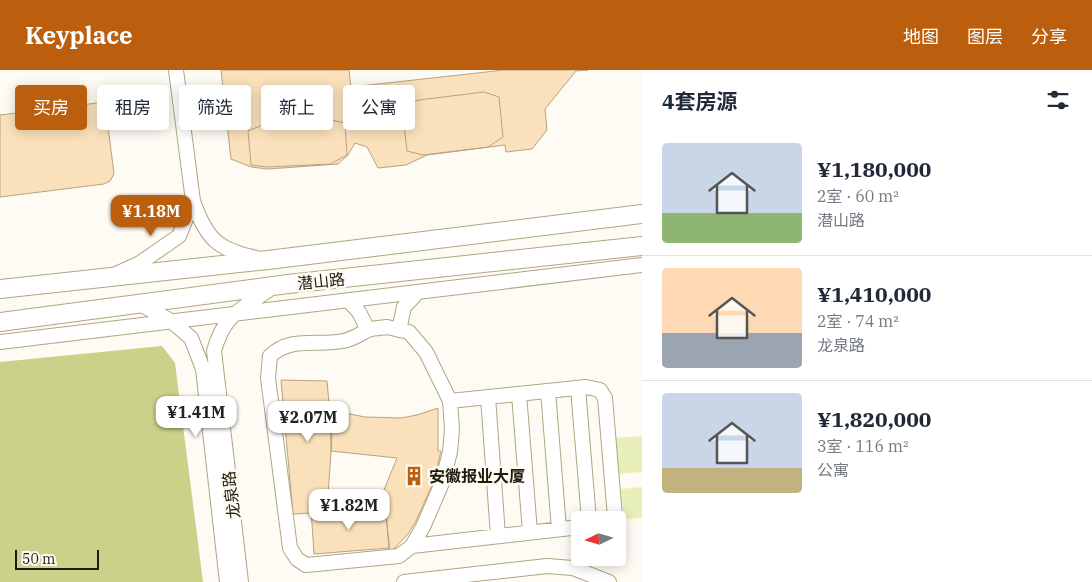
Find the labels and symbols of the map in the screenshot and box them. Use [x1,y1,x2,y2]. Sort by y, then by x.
pin: ¥1.18M [110,194,192,237]
street label: 潜山路 [296,269,346,293]
pin: ¥1.41M [155,396,237,438]
pin: ¥2.07M [267,400,349,443]
building icon: 安徽报业大厦 [403,465,425,487]
place label: 安徽报业大厦 [429,466,525,486]
street label: 龙泉路 [218,470,244,520]
pin: ¥1.82M [308,488,390,531]
north arrow [571,511,626,566]
scale bar [15,547,99,570]

